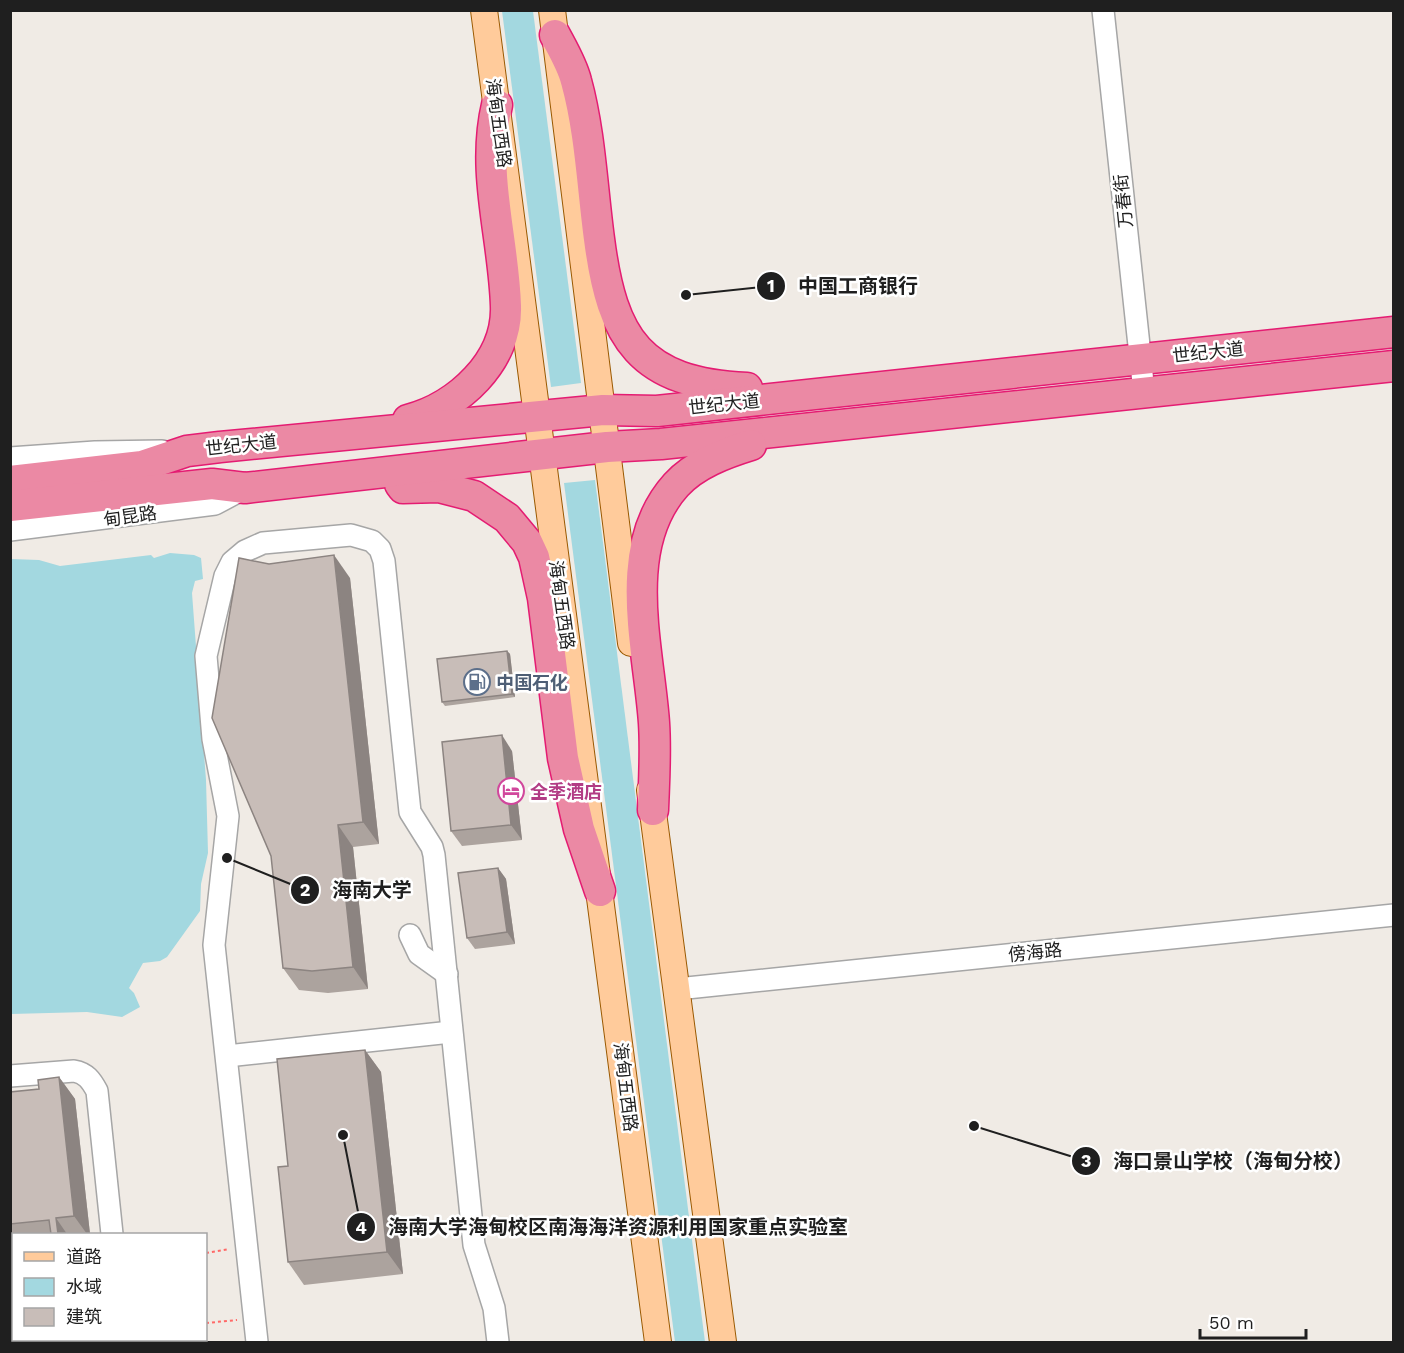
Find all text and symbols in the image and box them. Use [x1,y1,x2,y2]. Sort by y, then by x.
street label: 海甸五西路 [482,77,516,169]
street label: 万春街 [1110,173,1136,229]
callout: 中国工商银行 [756,267,930,305]
text: 中国工商银行 [798,274,918,298]
text: 1 [767,275,775,296]
street label: 世纪大道 [1171,338,1245,366]
street label: 世纪大道 [687,390,761,418]
street label: 世纪大道 [204,431,278,459]
street label: 甸昆路 [102,502,158,530]
street label: 海甸五西路 [545,559,579,651]
fuel station icon: 中国石化 [462,667,492,697]
place label: 中国石化 [496,672,568,693]
hotel icon: 全季酒店 [496,776,526,806]
place label: 全季酒店 [530,781,602,802]
callout: 海南大学 [290,871,424,909]
text: 海南大学 [332,878,412,902]
text: 2 [300,879,310,900]
street label: 傍海路 [1007,939,1063,965]
street label: 海甸五西路 [610,1041,642,1133]
callout: 海口景山学校（海甸分校） [1071,1142,1365,1180]
text: 海口景山学校（海甸分校） [1113,1149,1353,1173]
text: 3 [1081,1150,1091,1171]
callout: 海南大学海甸校区南海海洋资源利用国家重点实验室 [346,1208,860,1246]
text: 海南大学海甸校区南海海洋资源利用国家重点实验室 [388,1215,848,1239]
text: 4 [355,1217,367,1238]
legend [12,1233,207,1341]
text: 道路 [66,1246,102,1267]
text: 水域 [66,1276,102,1297]
scale bar [1200,1302,1306,1340]
text: 建筑 [66,1306,102,1327]
text: 50 m [1209,1312,1254,1333]

